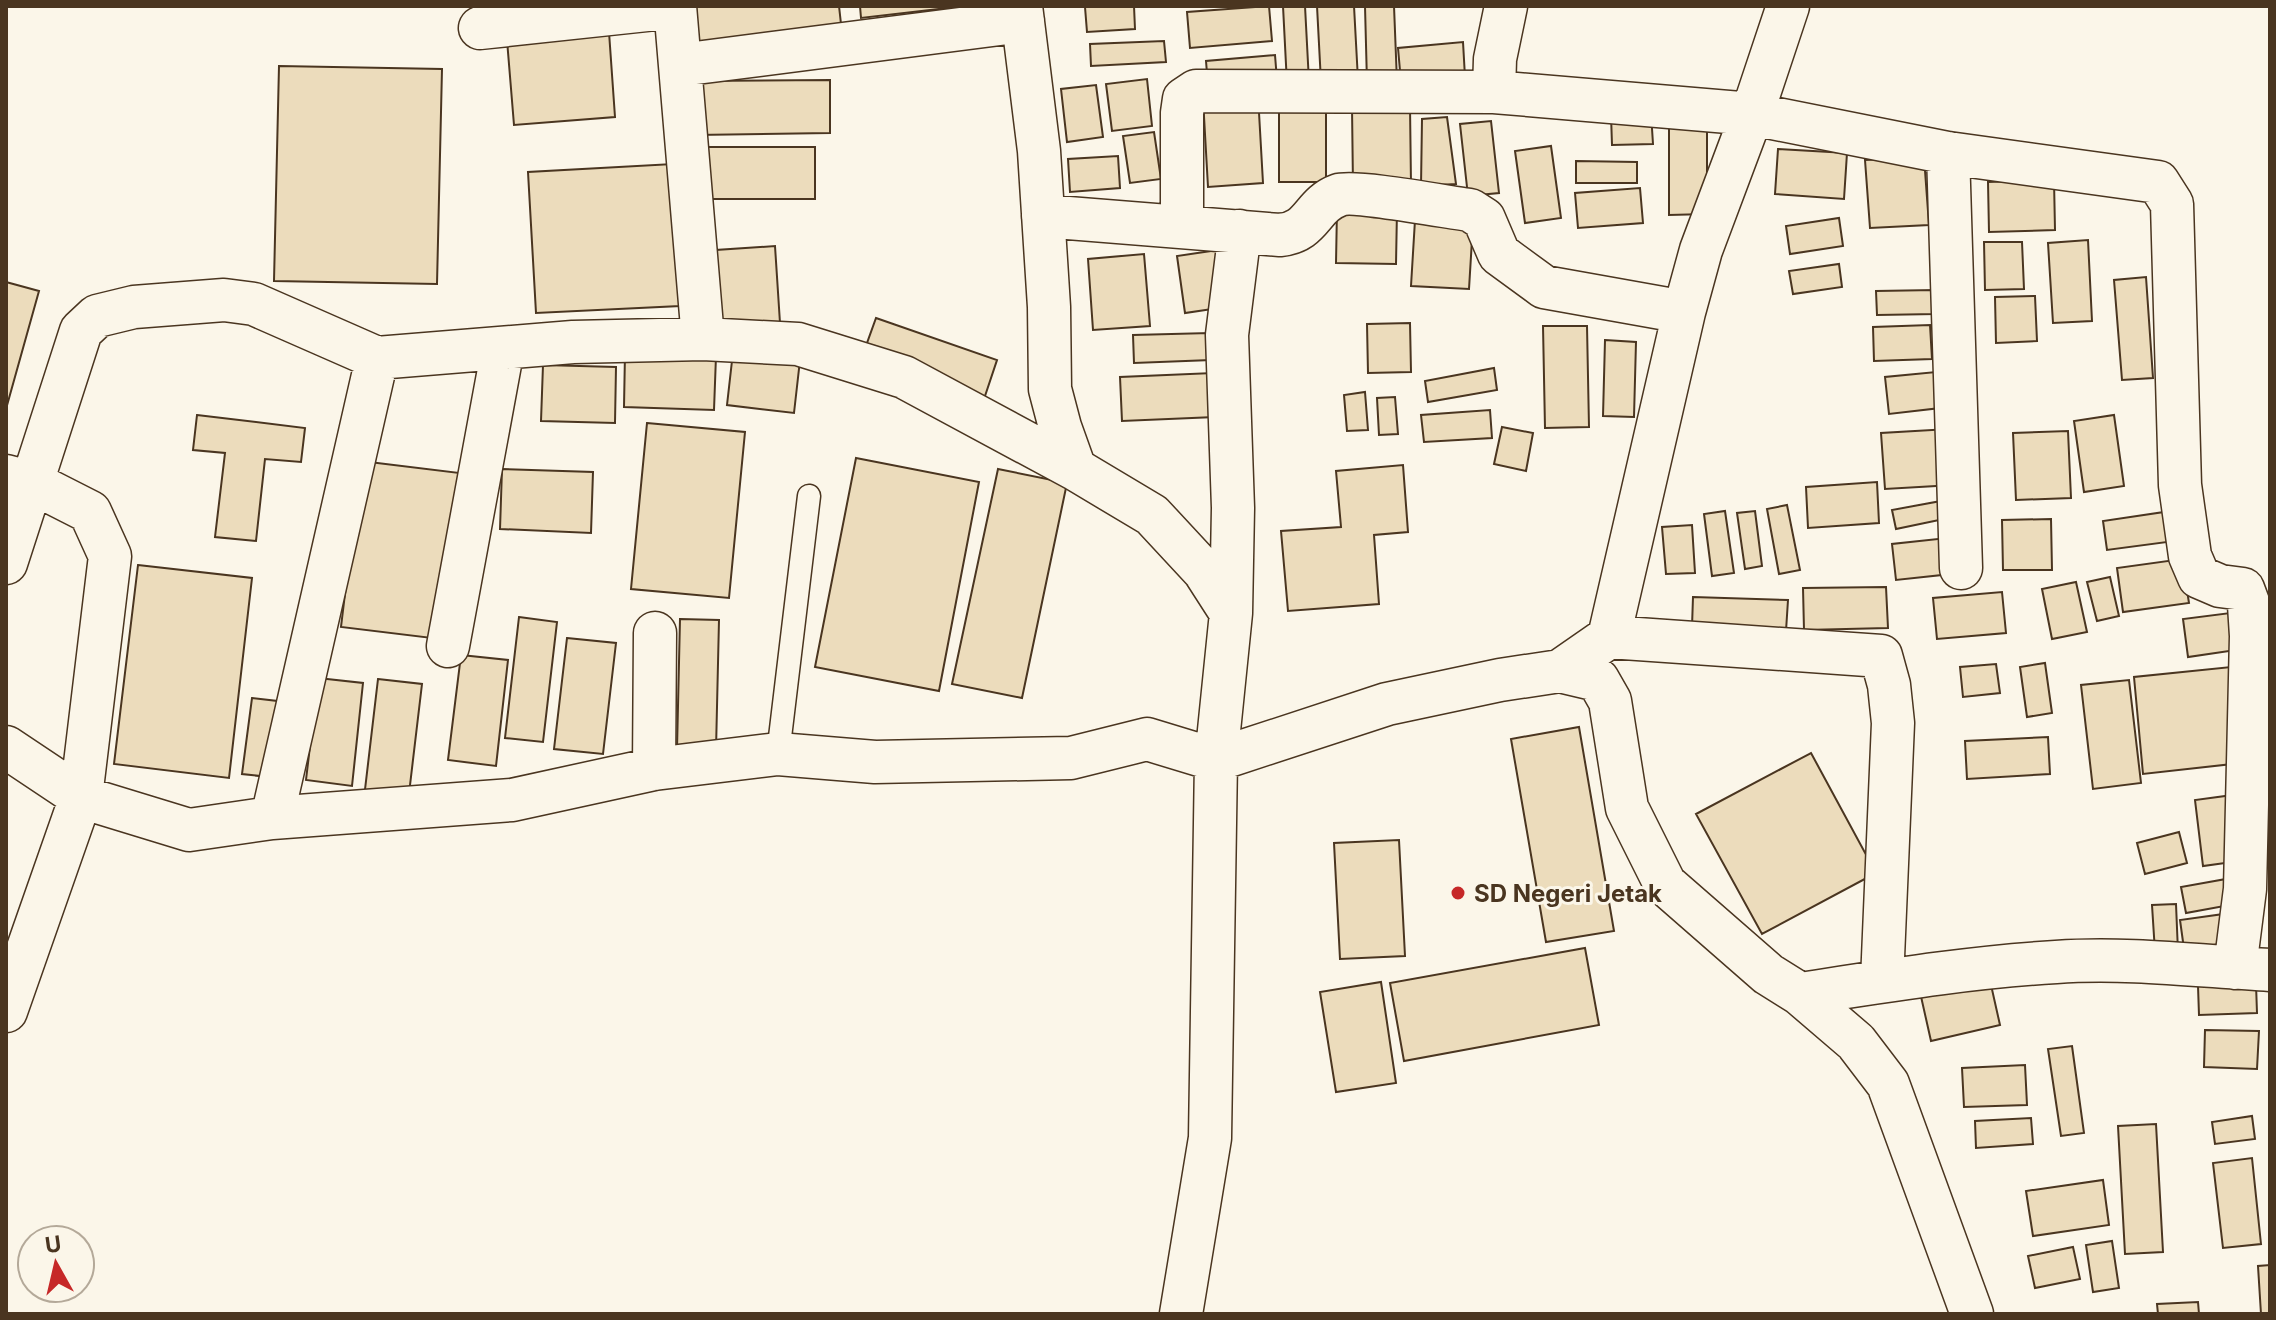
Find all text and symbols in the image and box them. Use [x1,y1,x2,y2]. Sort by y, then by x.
place label: SD Negeri Jetak [1474,879,1662,908]
marker: SD Negeri Jetak [1449,884,1467,902]
north arrow [16,1224,96,1304]
text: U [43,1230,63,1258]

